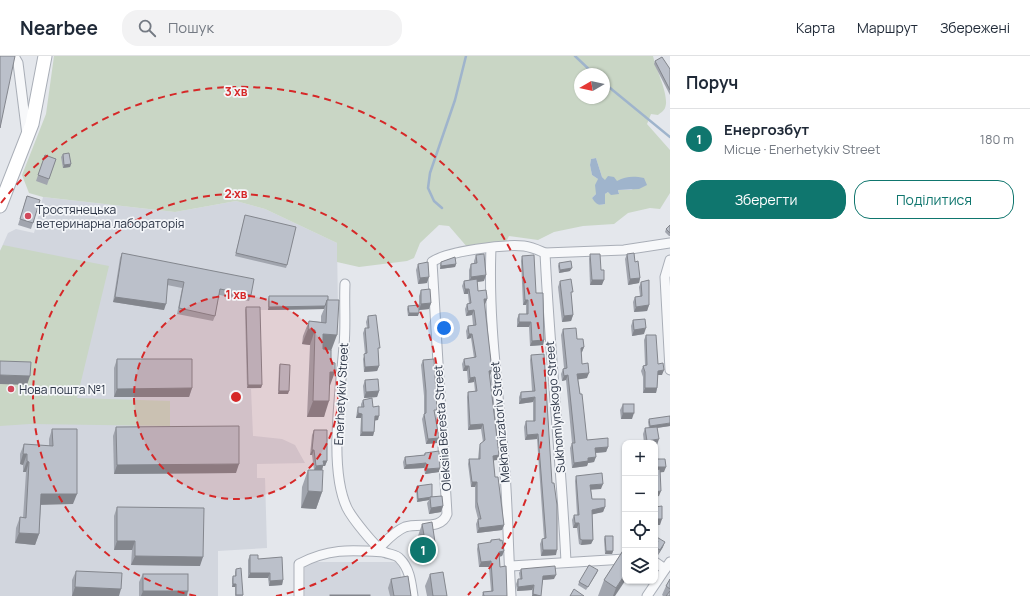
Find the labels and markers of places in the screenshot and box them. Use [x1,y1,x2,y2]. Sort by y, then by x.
place label: Тростянецька ветеринарна лабораторія [36,201,184,232]
marker: Тростянецька ветеринарна лабораторія [23,211,33,221]
place label: Нова пошта №1 [19,381,106,398]
marker: Нова пошта №1 [6,384,16,394]
centre of rings [229,390,243,404]
pin: 1 [410,535,436,565]

